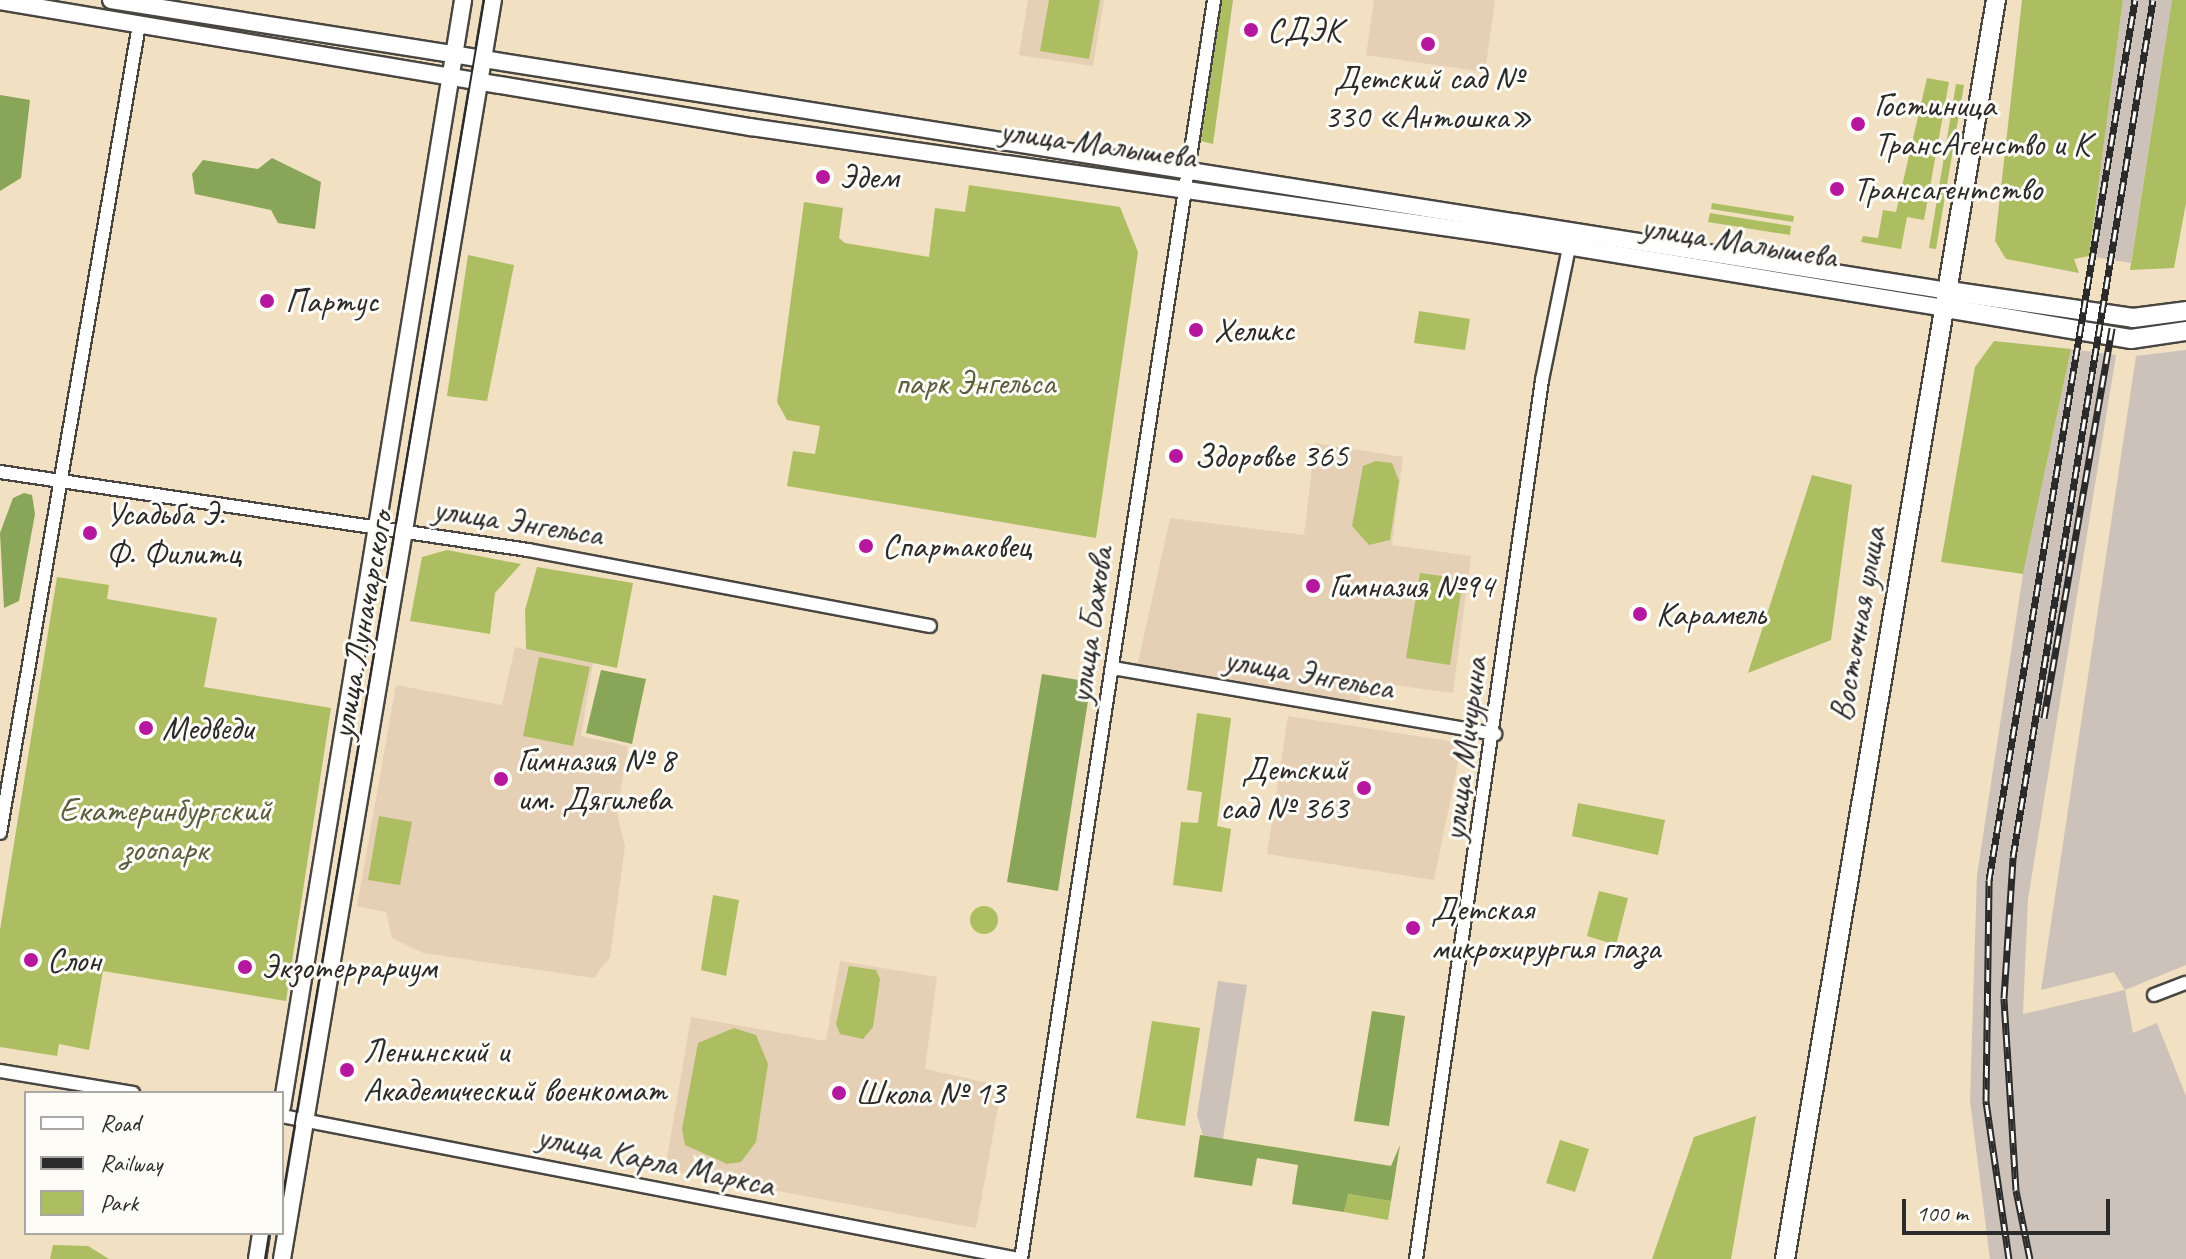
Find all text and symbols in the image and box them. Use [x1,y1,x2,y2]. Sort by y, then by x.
place label: СДЭК [1267,10,1341,50]
marker: СДЭК [1242,21,1260,39]
marker: Детский сад № 330 «Антошка» [1419,35,1437,53]
place label: Детский сад № 330 «Антошка» [1324,57,1532,136]
place label: Гостиница ТрансАгенство и К [1874,84,2090,164]
street label: улица Малышева [997,109,1199,177]
marker: Гостиница ТрансАгенство и К [1849,115,1867,133]
place label: Эдем [839,157,898,197]
marker: Эдем [814,168,832,186]
place label: Трансагентство [1853,169,2042,209]
marker: Трансагентство [1828,180,1846,198]
street label: улица Малышева [1638,205,1840,277]
place label: Партус [285,281,378,321]
marker: Партус [256,290,278,312]
place label: Хеликс [1214,310,1294,350]
marker: Хеликс [1185,319,1207,341]
park label: парк Энгельса [895,363,1055,403]
place label: Здоровье 365 [1194,436,1348,476]
marker: Здоровье 365 [1165,445,1187,467]
street label: улица Энгельса [430,487,606,555]
place label: Усадьба Э. Ф. Филитц [106,493,241,572]
street label: улица Луначарского [321,508,401,742]
street label: Восточная улица [1820,522,1894,726]
marker: Усадьба Э. Ф. Филитц [81,524,99,542]
place label: Спартаковец [882,526,1031,566]
marker: Спартаковец [857,537,875,555]
street label: улица Бажова [1059,543,1121,707]
place label: Гимназия №94 [1329,566,1494,606]
marker: Гимназия №94 [1304,577,1322,595]
place label: Карамель [1656,594,1766,634]
marker: Карамель [1631,605,1649,623]
street label: улица Энгельса [1221,638,1397,708]
street label: улица Мичурина [1432,654,1496,844]
place label: Медведи [162,708,253,748]
marker: Медведи [137,719,155,737]
place label: Гимназия № 8 им. Дягилева [517,739,675,818]
place label: Детский сад № 363 [1220,748,1348,828]
marker: Гимназия № 8 им. Дягилева [492,770,510,788]
marker: Детский сад № 363 [1355,779,1373,797]
park label: Екатеринбургский зоопарк [59,789,271,868]
place label: Детская микрохирургия глаза [1431,888,1660,968]
marker: Детская микрохирургия глаза [1402,917,1424,939]
place label: Слон [47,940,101,980]
place label: Экзотеррариум [261,947,437,987]
marker: Слон [22,951,40,969]
marker: Экзотеррариум [236,958,254,976]
place label: Ленинский и Академический военкомат [363,1030,667,1110]
marker: Ленинский и Академический военкомат [338,1061,356,1079]
place label: Школа № 13 [855,1073,1005,1113]
marker: Школа № 13 [830,1084,848,1102]
legend [24,1091,284,1235]
text: Road [100,1108,140,1138]
street label: улица Карла Маркса [535,1115,777,1205]
text: Railway [100,1148,162,1178]
scale bar [1906,1183,2114,1233]
text: Park [100,1188,138,1218]
text: 100 m [1916,1198,1968,1228]

